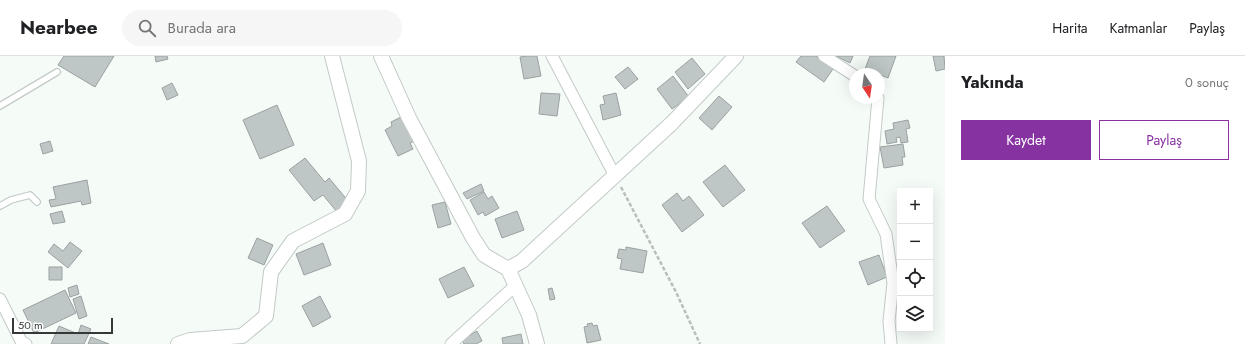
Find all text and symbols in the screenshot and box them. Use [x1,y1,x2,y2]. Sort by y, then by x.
search box [122,10,402,46]
text: Nearbee [20,14,98,41]
icon: search [136,17,158,39]
text: Burada ara [168,17,236,39]
text: Harita [1052,18,1088,38]
text: Katmanlar [1110,18,1167,38]
text: Paylaş [1189,18,1225,38]
north arrow [849,68,885,104]
text: Yakında [961,70,1024,94]
text: 0 sonuç [1185,73,1229,92]
button: Kaydet [961,120,1091,160]
button: Paylaş [1099,120,1229,160]
map controls [897,188,933,332]
button: + [897,188,933,224]
button: − [897,224,933,260]
button: locate [897,260,933,296]
button: layers [897,296,933,332]
scale bar [12,316,113,335]
text: 50 m [18,317,43,333]

